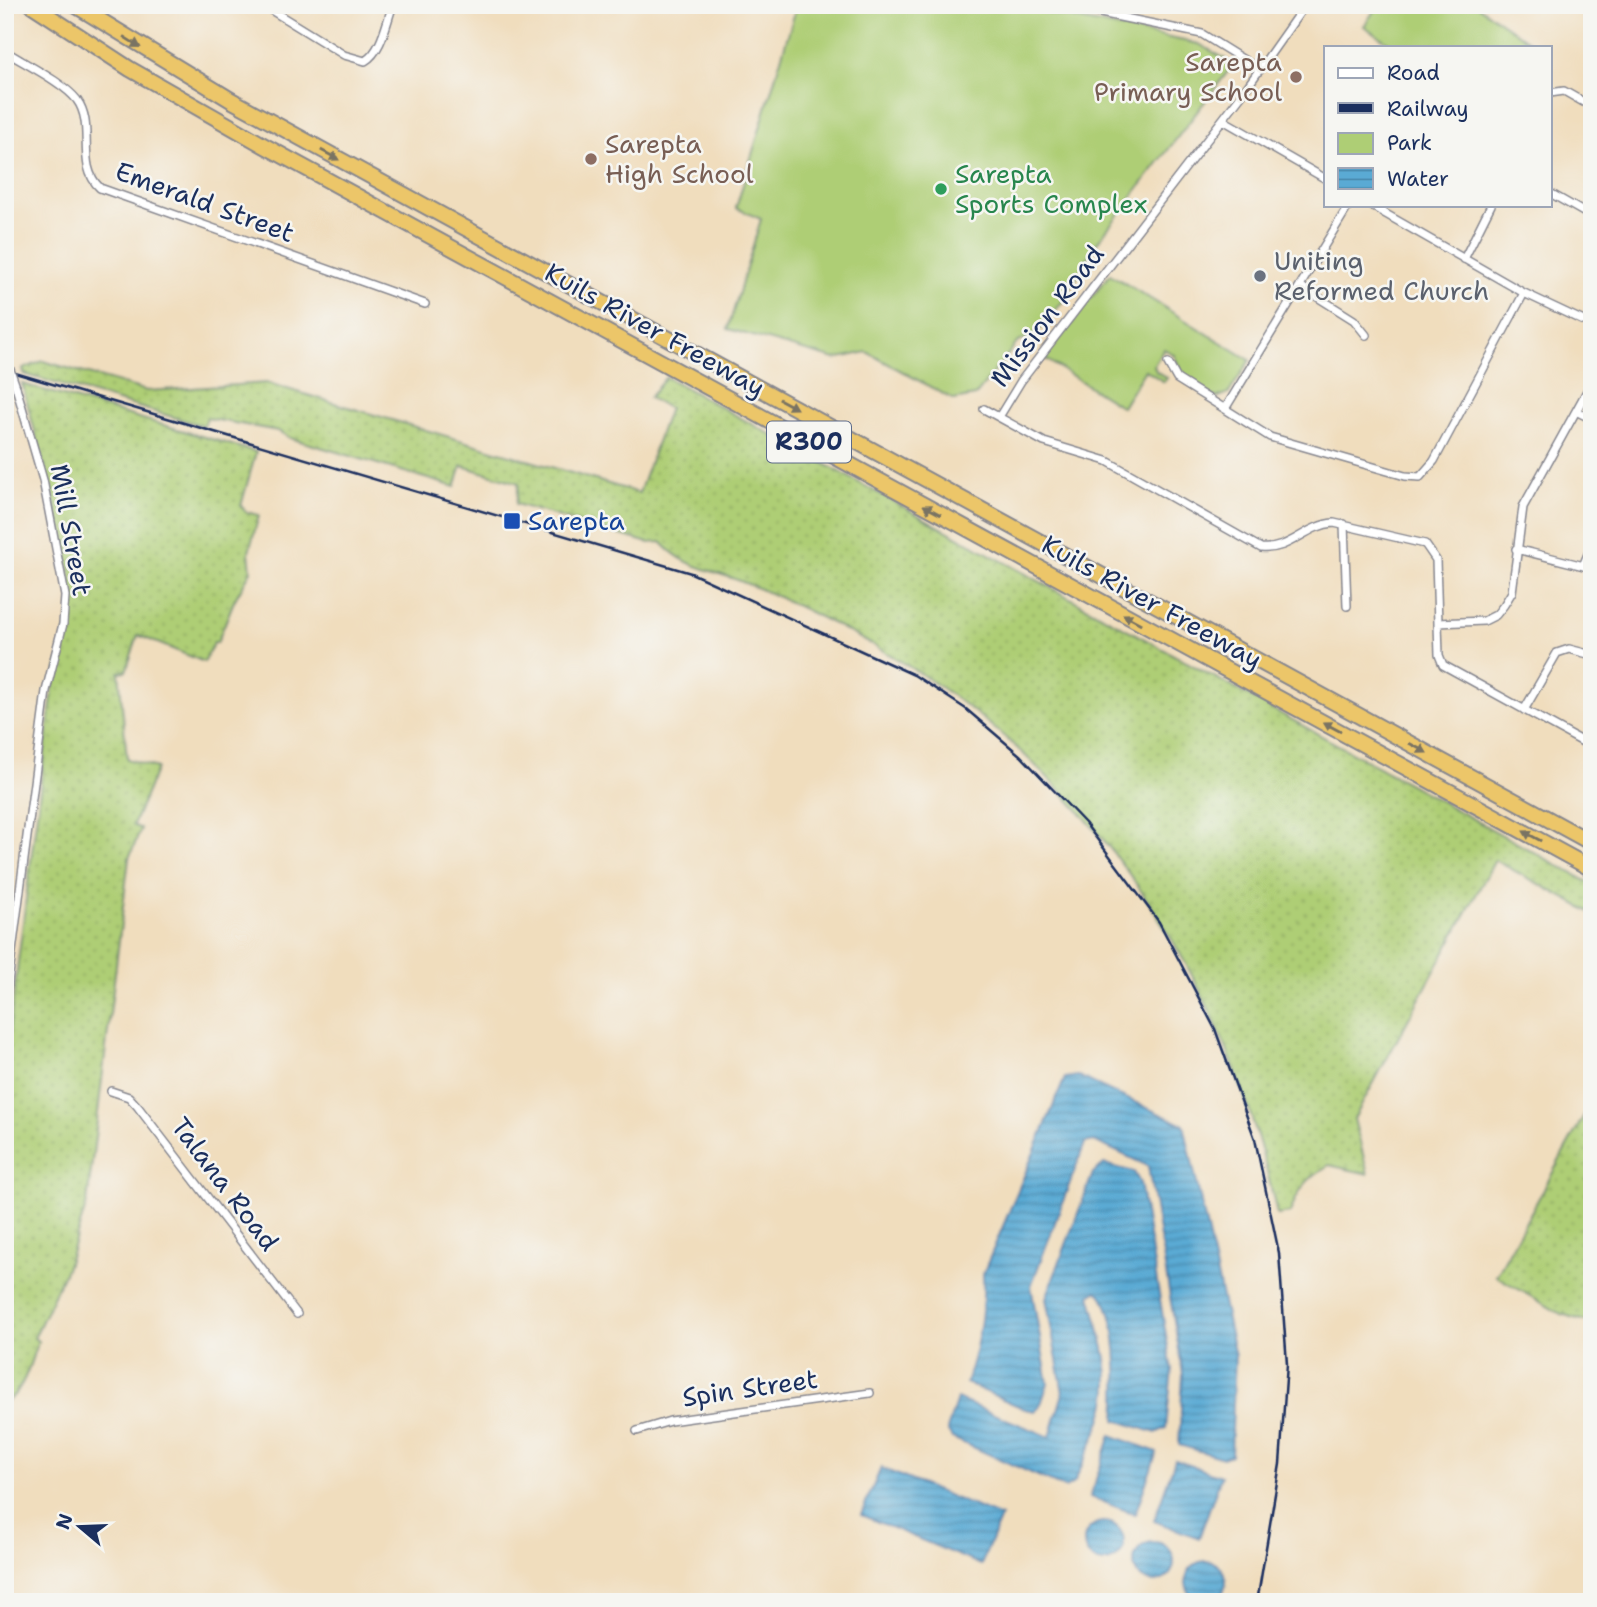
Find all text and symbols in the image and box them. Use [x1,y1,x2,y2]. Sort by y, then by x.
one-way arrow [123,36,142,48]
place label: Sarepta Primary School [1094,44,1282,109]
legend [1324,46,1552,206]
text: Road [1387,59,1440,87]
marker: Sarepta Primary School [1288,69,1304,85]
text: Railway [1387,95,1469,123]
place label: Sarepta High School [605,126,754,191]
text: Park [1387,129,1432,157]
one-way arrow [320,149,340,160]
marker: Sarepta High School [583,151,599,167]
street label: Emerald Street [111,153,299,250]
place label: Sarepta Sports Complex [955,156,1147,221]
text: Water [1387,165,1449,193]
marker: Sarepta Sports Complex [933,181,949,197]
street label: Mission Road [982,238,1111,394]
place label: Uniting Reformed Church [1274,243,1489,308]
street label: Kuils River Freeway [539,254,772,405]
marker: Uniting Reformed Church [1252,268,1268,284]
one-way arrow [778,399,798,410]
road number: R300 [767,422,851,462]
street label: Mill Street [43,461,100,598]
place label: Sarepta [528,503,625,538]
one-way arrow [923,504,942,516]
marker: Sarepta [502,511,522,531]
street label: Kuils River Freeway [1036,526,1269,677]
one-way arrow [1122,613,1142,624]
one-way arrow [1322,721,1342,733]
one-way arrow [1408,742,1428,754]
one-way arrow [1522,830,1542,842]
street label: Talana Road [164,1110,287,1258]
street label: Spin Street [680,1361,820,1414]
north arrow [46,1492,116,1562]
text: N [50,1510,79,1533]

